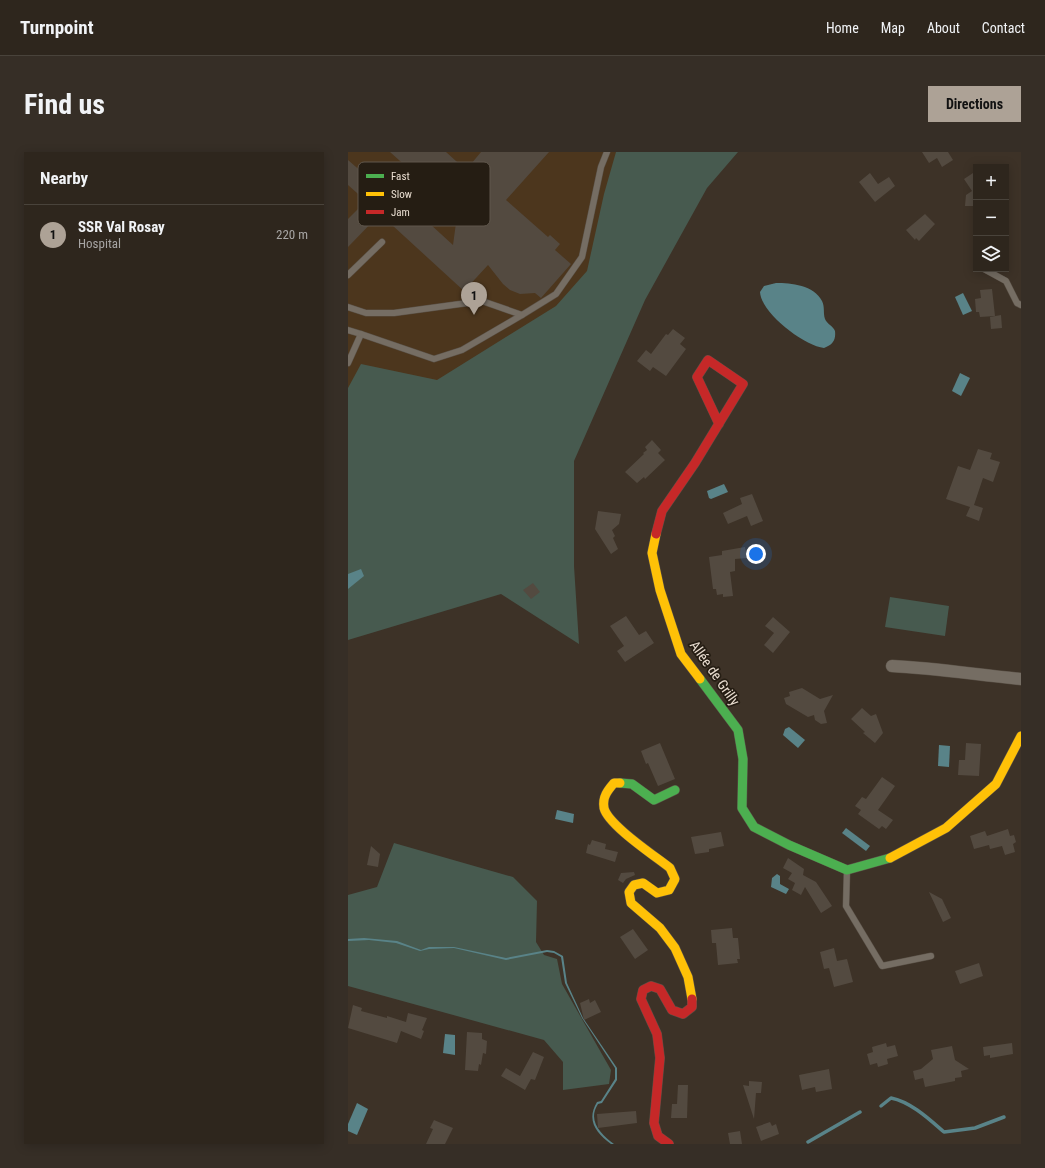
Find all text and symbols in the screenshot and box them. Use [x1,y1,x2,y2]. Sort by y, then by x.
text: Turnpoint [20,16,94,39]
text: Home [826,20,859,36]
text: Map [881,20,905,36]
text: About [927,20,960,36]
text: Contact [982,20,1025,36]
button: Directions [928,86,1021,122]
text: Find us [24,88,105,121]
legend [358,162,490,226]
map controls [973,164,1009,272]
button: + [973,164,1009,200]
text: Nearby [40,168,88,188]
text: Fast [391,170,410,183]
text: Slow [391,188,412,201]
button: − [973,200,1009,236]
text: Jam [391,206,410,219]
text: SSR Val Rosay [78,218,165,236]
text: 1 [50,227,56,242]
text: 220 m [276,227,308,242]
text: Hospital [78,236,121,251]
button: layers [973,236,1009,272]
pin: 1 [461,282,487,315]
your location [746,544,766,564]
street label: Allée de Grilly [687,637,743,709]

